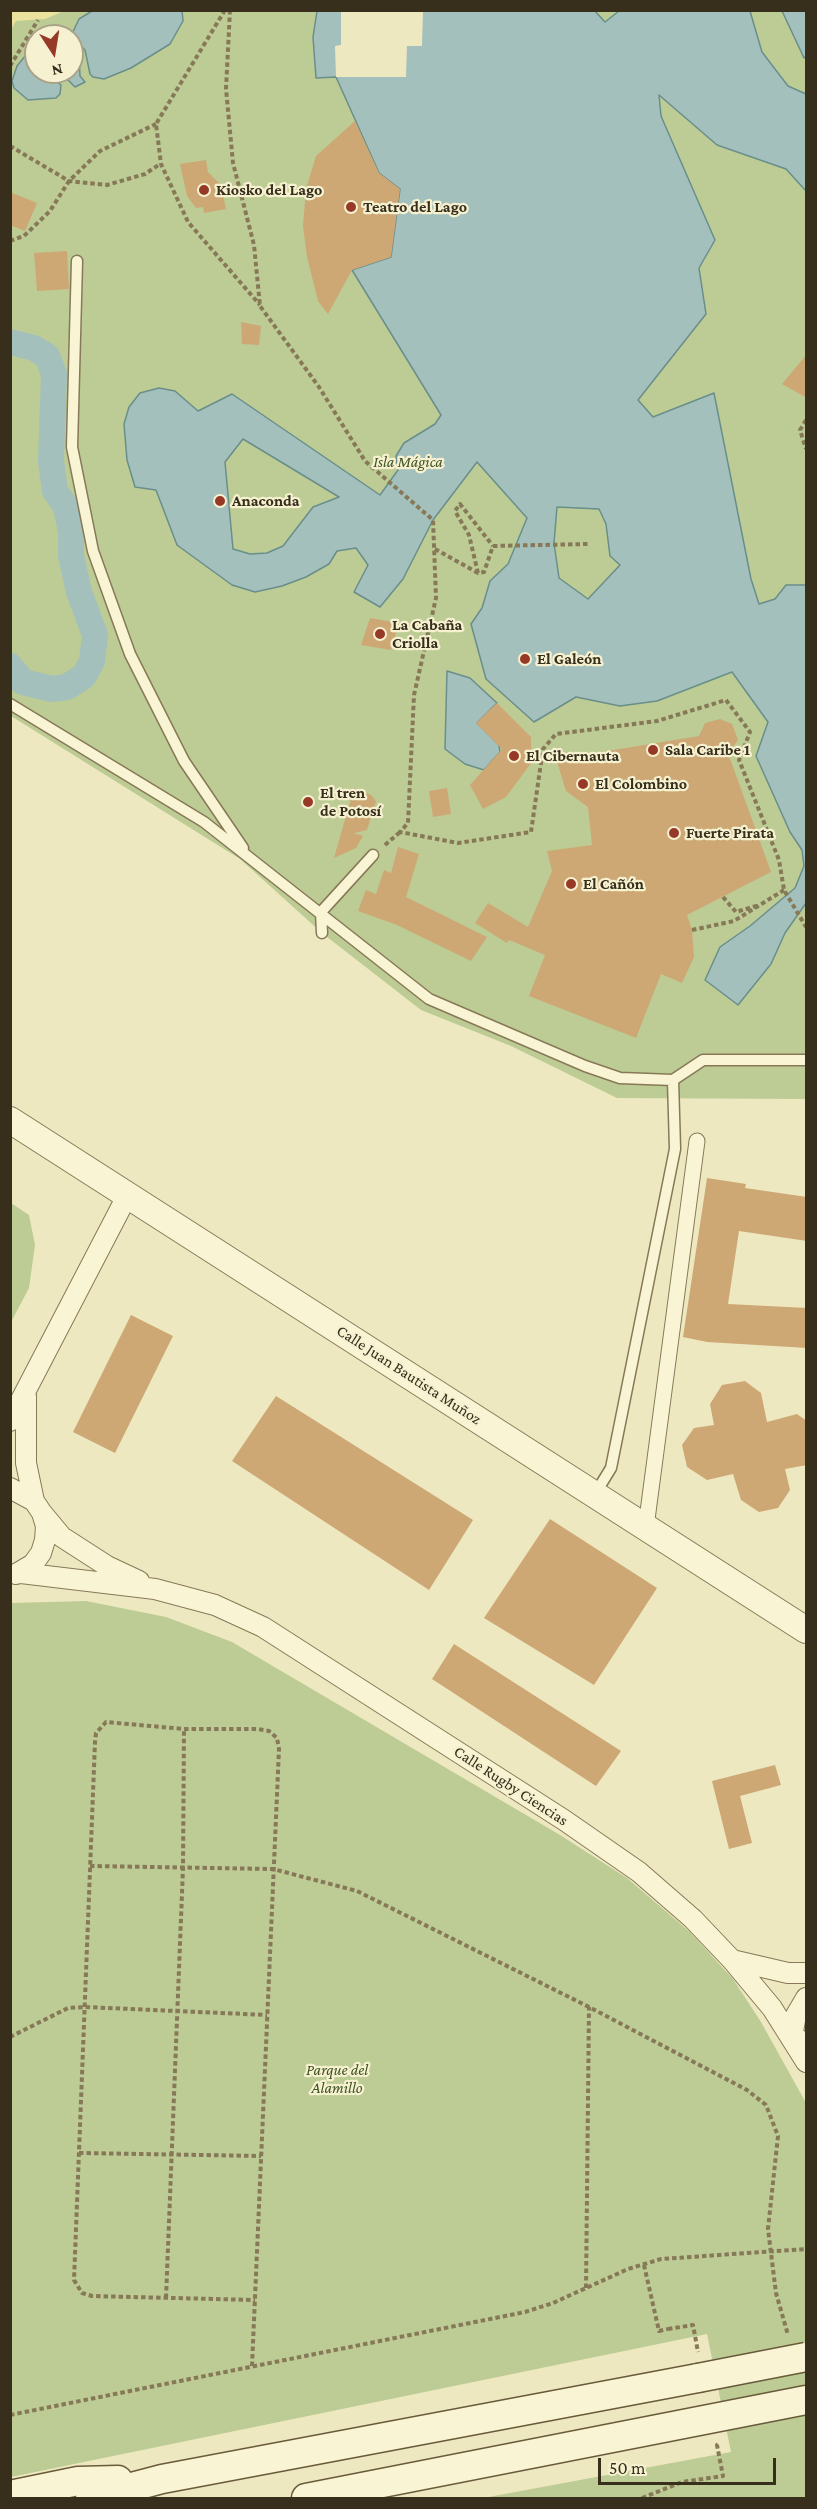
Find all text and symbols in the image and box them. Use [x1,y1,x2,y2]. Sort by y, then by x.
north arrow [24,24,84,84]
text: N [50,61,65,80]
place label: Kiosko del Lago [216,180,322,200]
marker: Kiosko del Lago [197,183,211,197]
place label: Teatro del Lago [363,197,467,217]
marker: Teatro del Lago [344,200,358,214]
park label: Isla Mágica [373,452,443,472]
place label: Anaconda [232,491,300,511]
marker: Anaconda [213,494,227,508]
place label: La Cabaña Criolla [392,615,462,653]
marker: La Cabaña Criolla [373,627,387,641]
place label: El Galeón [537,649,602,669]
marker: El Galeón [518,652,532,666]
place label: Sala Caribe 1 [665,740,750,760]
marker: Sala Caribe 1 [646,743,660,757]
place label: El Cibernauta [526,746,619,766]
marker: El Cibernauta [507,749,521,763]
place label: El Colombino [595,774,687,794]
marker: El Colombino [576,777,590,791]
place label: El tren de Potosí [320,783,381,821]
marker: El tren de Potosí [301,795,315,809]
place label: Fuerte Pirata [686,823,774,843]
marker: Fuerte Pirata [667,826,681,840]
place label: El Cañón [583,874,644,894]
marker: El Cañón [564,877,578,891]
street label: Calle Juan Bautista Muñoz [333,1321,485,1429]
street label: Calle Rugby Ciencias [450,1742,572,1830]
park label: Parque del Alamillo [306,2060,368,2098]
scale bar [601,2446,780,2484]
text: 50 m [609,2458,646,2478]

